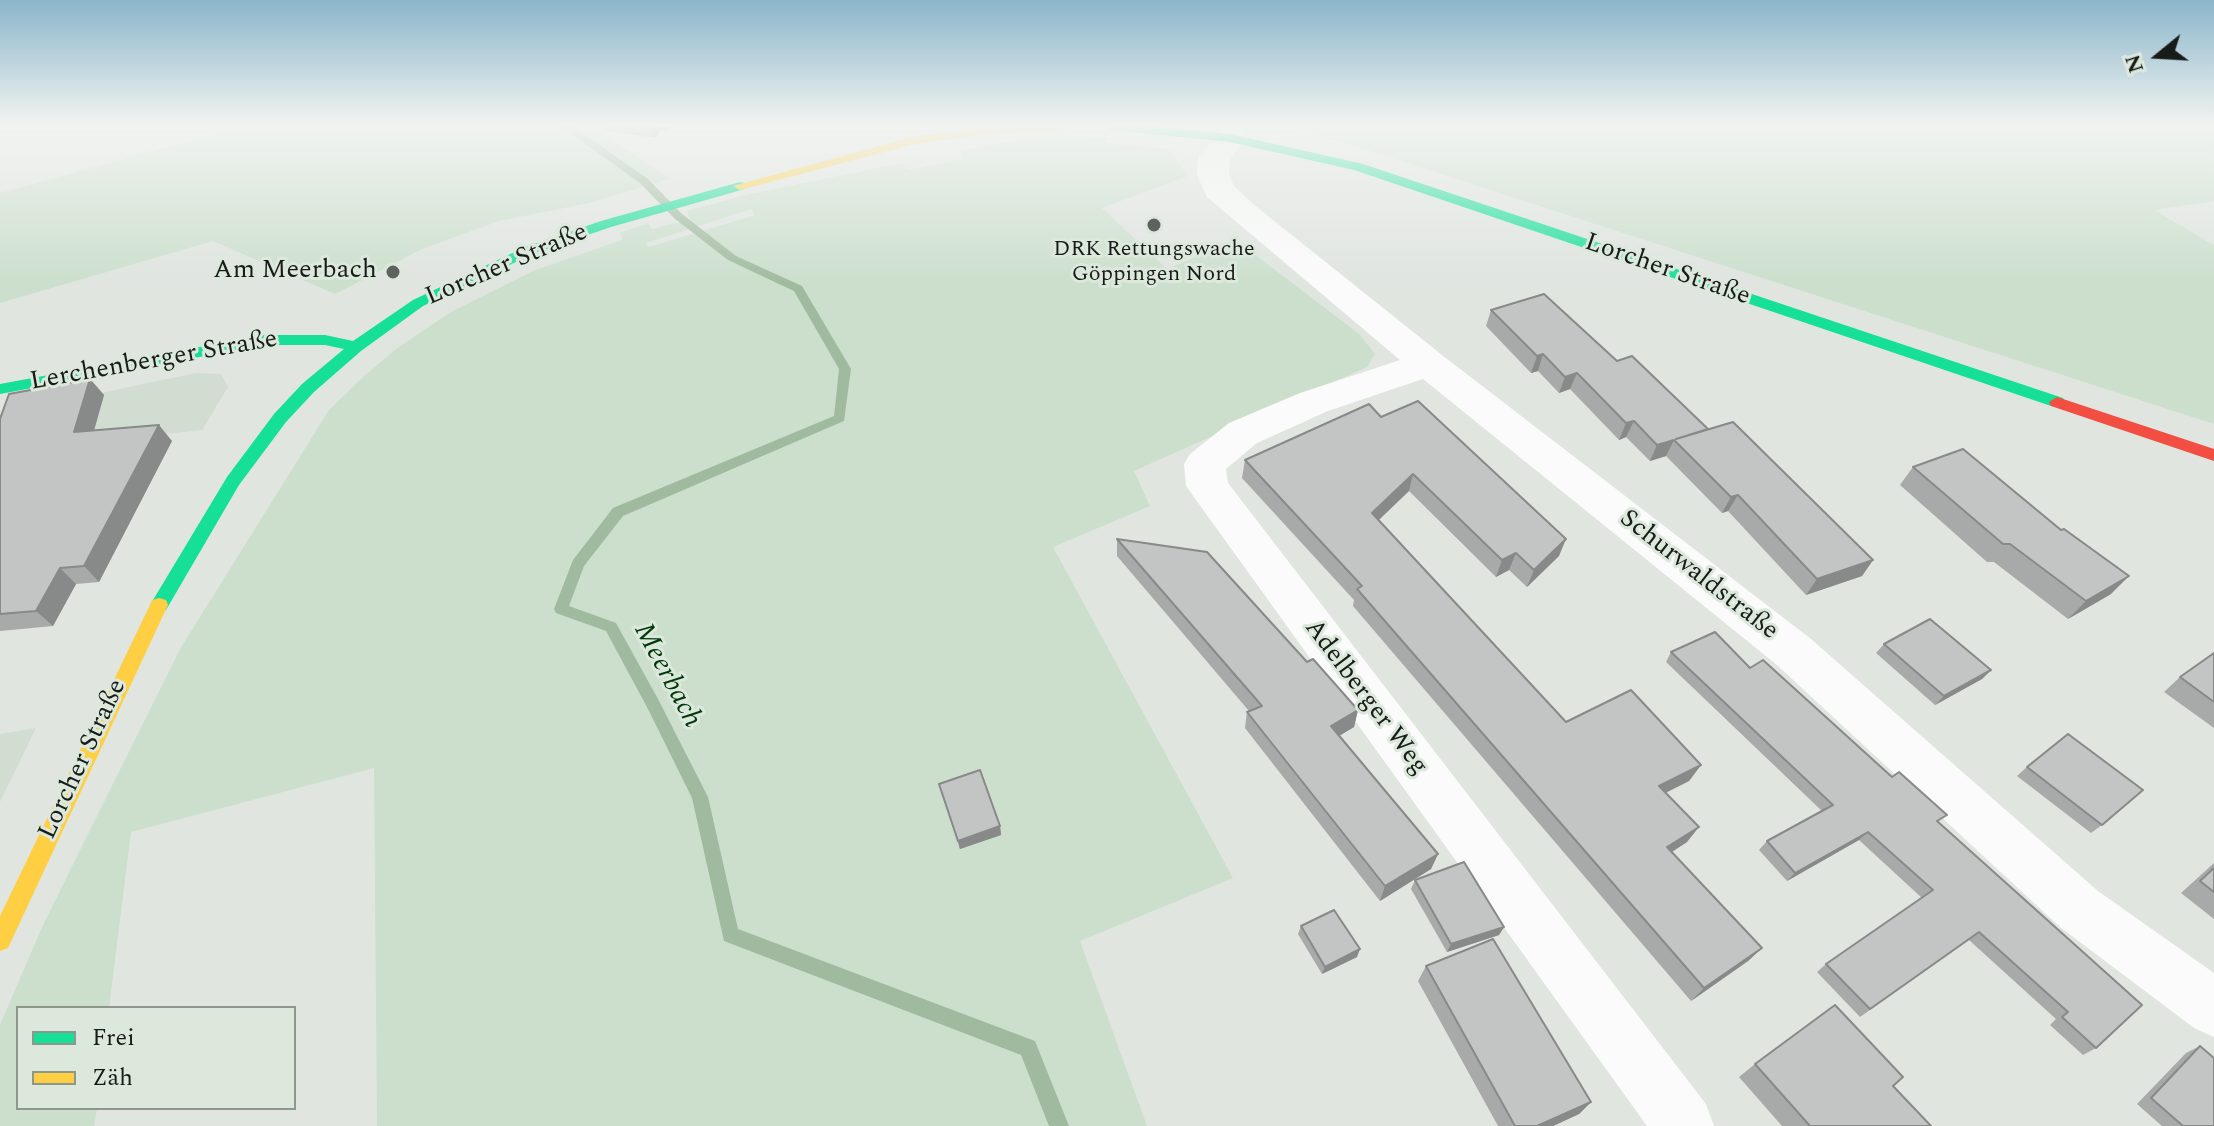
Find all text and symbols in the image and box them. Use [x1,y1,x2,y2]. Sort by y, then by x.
north arrow [2118,16,2198,96]
text: N [2116,50,2153,77]
marker: DRK Rettungswache Göppingen Nord [1145,216,1163,234]
street label: Lorcher Straße [421,218,593,314]
street label: Lorcher Straße [1580,228,1754,314]
place label: DRK Rettungswache Göppingen Nord [1053,238,1255,290]
place label: Am Meerbach [213,256,377,288]
marker: Am Meerbach [384,263,402,281]
street label: Lerchenberger Straße [28,325,280,399]
street label: Schurwaldstraße [1612,504,1784,648]
street label: Adelberger Weg [1296,614,1434,782]
water label: Meerbach [625,618,707,734]
street label: Lorcher Straße [33,675,135,845]
legend [16,1006,296,1110]
text: Frei [92,1020,135,1056]
text: Zäh [92,1060,133,1096]

